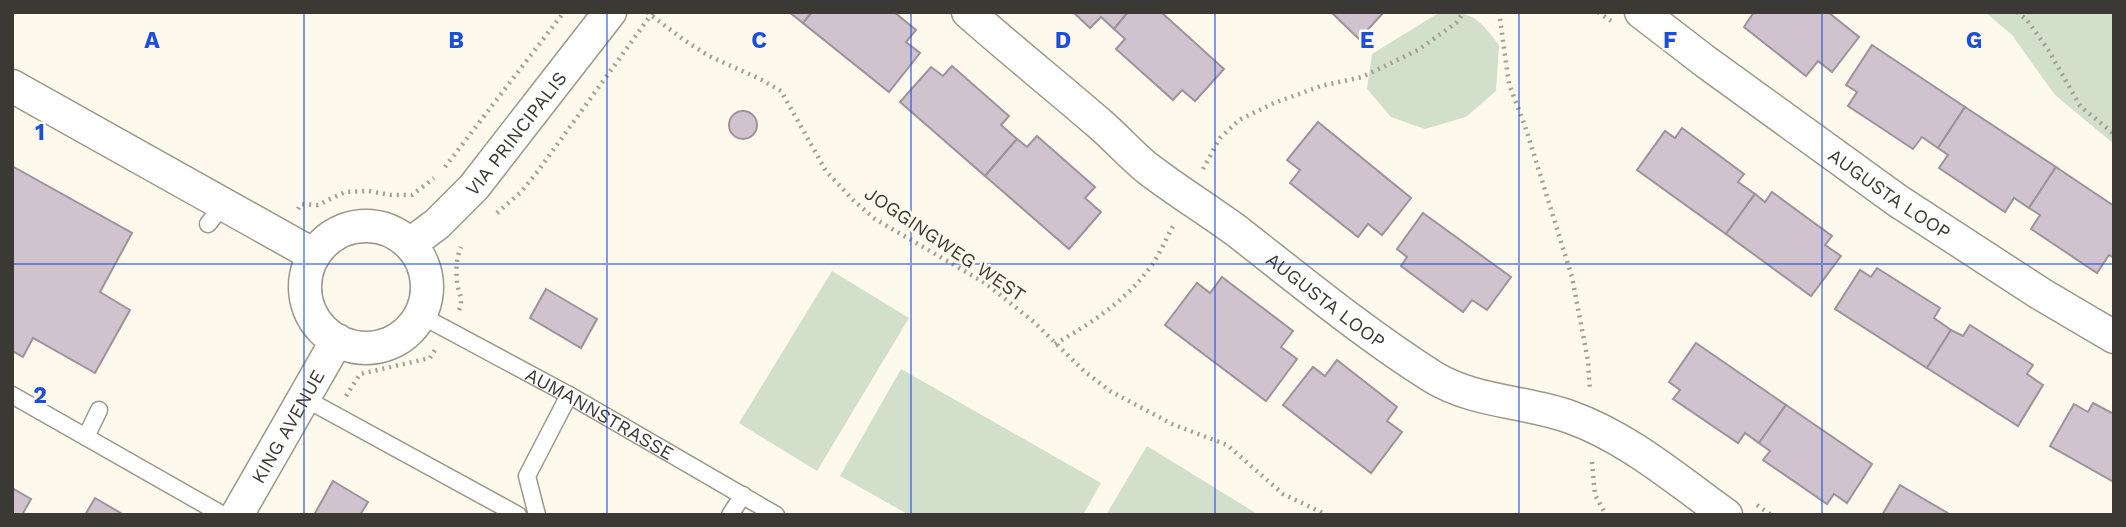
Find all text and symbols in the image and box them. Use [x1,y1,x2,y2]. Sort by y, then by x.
text: A [144,27,160,54]
text: B [448,27,464,54]
text: C [751,27,767,54]
text: D [1055,27,1071,54]
text: E [1360,27,1374,54]
text: F [1663,27,1677,54]
text: G [1966,27,1982,54]
street label: VIA PRINCIPALIS [461,67,571,200]
text: 1 [35,119,45,146]
street label: AUGUSTA LOOP [1824,143,1955,244]
street label: JOGGINGWEG WEST [860,182,1030,306]
street label: AUGUSTA LOOP [1262,247,1390,353]
street label: AUMANNSTRASSE [522,362,678,465]
street label: KING AVENUE [246,366,329,487]
text: 2 [33,382,47,409]

